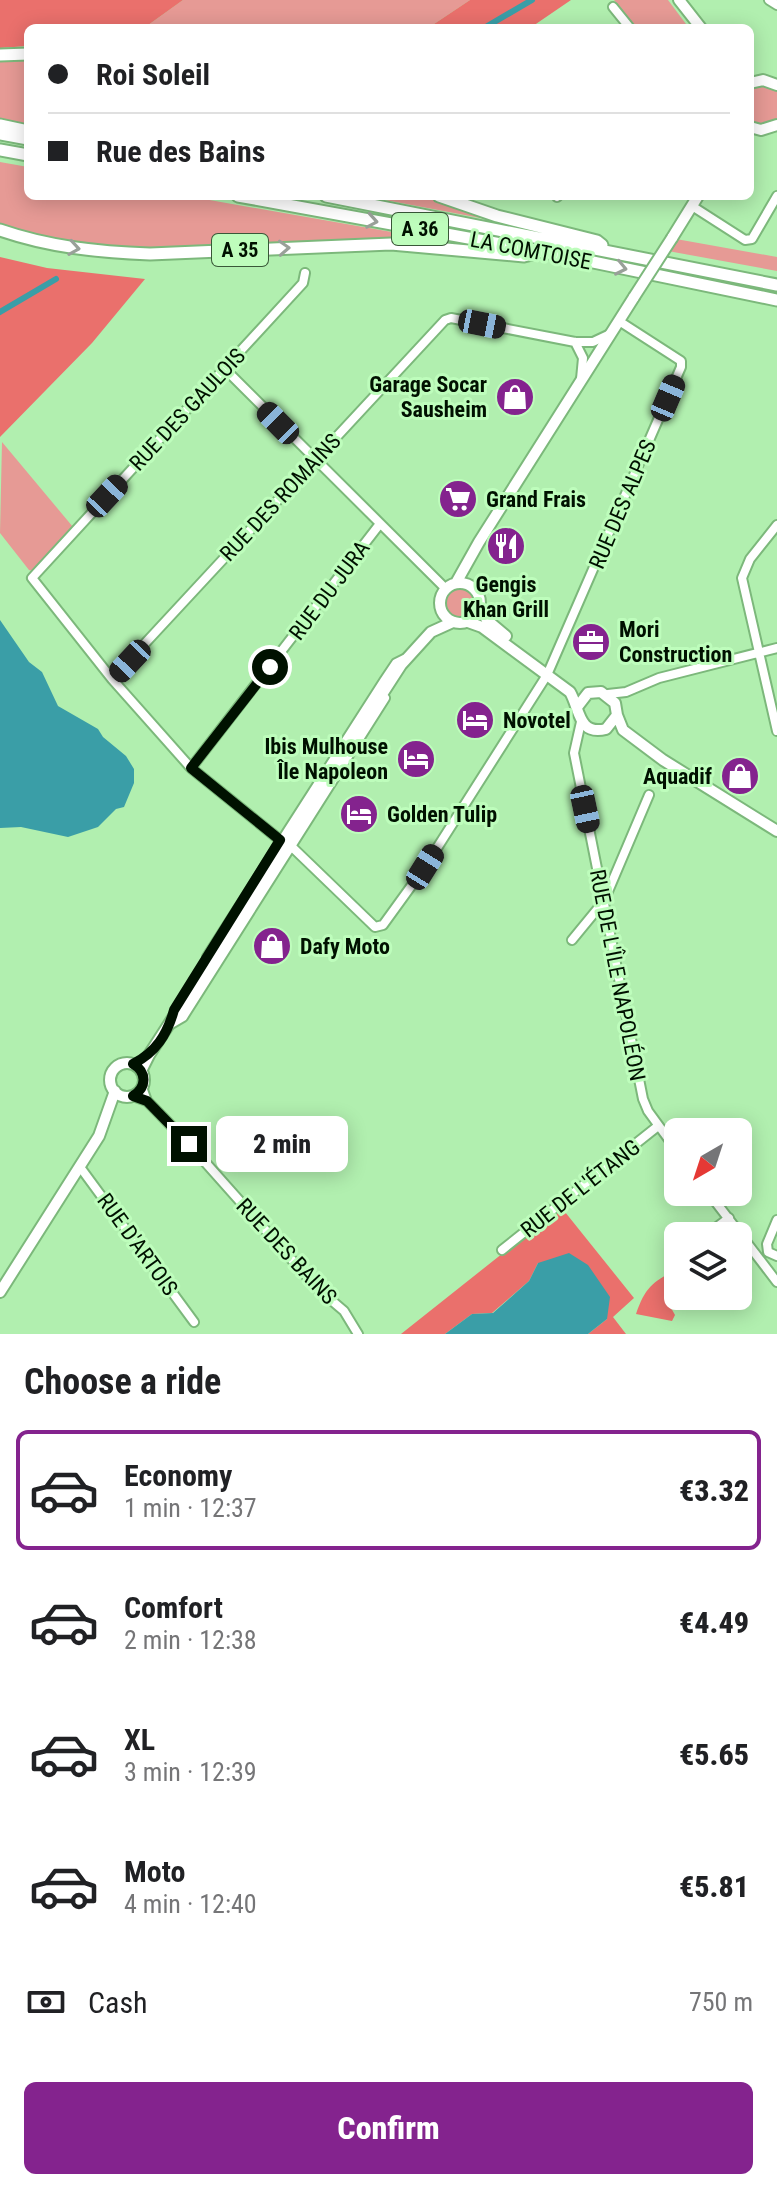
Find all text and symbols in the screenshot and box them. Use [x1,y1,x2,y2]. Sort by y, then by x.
text: Roi Soleil [96,57,210,92]
text: Rue des Bains [96,134,265,169]
one-way arrow [366,212,379,229]
road number: A 36 [392,213,448,245]
street label: LA COMTOISE [468,227,594,274]
road number: A 35 [212,234,268,266]
one-way arrow [67,239,81,256]
one-way arrow [278,239,291,256]
one-way arrow [614,259,627,276]
car [456,308,508,340]
street label: RUE DES GAULOIS [124,343,250,476]
car [648,371,688,425]
place label: Garage Socar Sausheim [369,372,487,422]
shop icon: Garage Socar Sausheim [494,376,536,418]
car [253,398,303,448]
street label: RUE DES ROMAINS [215,429,346,566]
street label: RUE DES ALPES [584,436,661,572]
car [82,470,132,522]
supermarket icon: Grand Frais [437,478,479,520]
place label: Grand Frais [486,487,586,512]
restaurant icon: Gengis Khan Grill [485,525,527,567]
street label: RUE DU JURA [284,536,375,645]
place label: Gengis Khan Grill [463,572,549,622]
place label: Mori Construction [619,617,732,667]
office icon: Mori Construction [570,621,612,663]
car [105,635,155,687]
route start [252,649,288,685]
hotel icon: Novotel [454,699,496,741]
place label: Novotel [503,708,571,733]
place label: Ibis Mulhouse Île Napoleon [264,734,388,784]
hotel icon: Ibis Mulhouse Île Napoleon [395,738,437,780]
shop icon: Aquadif [719,755,761,797]
place label: Aquadif [643,764,712,789]
car [568,783,602,835]
hotel icon: Golden Tulip [338,793,380,835]
place label: Golden Tulip [387,802,497,827]
car [402,840,448,894]
street label: RUE DE L'ÎLE NAPOLÉON [585,867,650,1083]
shop icon: Dafy Moto [251,925,293,967]
place label: Dafy Moto [300,934,390,959]
callout: 2 min [217,1116,349,1172]
north arrow [664,1118,752,1206]
map controls [664,1118,752,1310]
route end [171,1126,207,1162]
text: 2 min [253,1129,311,1159]
street label: RUE DE L'ÉTANG [516,1134,645,1243]
street label: RUE D'ARTOIS [92,1188,183,1300]
street label: RUE DES BAINS [231,1193,342,1309]
button: layers [664,1222,752,1310]
text: Choose a ride [24,1361,221,1403]
icon: car [28,1454,100,1526]
text: Economy [124,1458,232,1493]
text: €3.32 [679,1473,749,1508]
text: 1 min · 12:37 [124,1493,257,1523]
icon: car [28,1586,100,1658]
text: Comfort [124,1590,223,1625]
text: €4.49 [679,1605,749,1640]
text: 2 min · 12:38 [124,1625,257,1655]
icon: car [28,1718,100,1790]
text: XL [124,1722,155,1757]
text: €5.65 [679,1737,749,1772]
text: 3 min · 12:39 [124,1757,257,1787]
icon: car [28,1850,100,1922]
text: Moto [124,1854,185,1889]
text: €5.81 [679,1869,749,1904]
text: 4 min · 12:40 [124,1889,257,1919]
icon: cash [24,1980,68,2024]
text: Cash [88,1985,148,2020]
text: 750 m [689,1987,753,2017]
button: Confirm [24,2082,753,2174]

